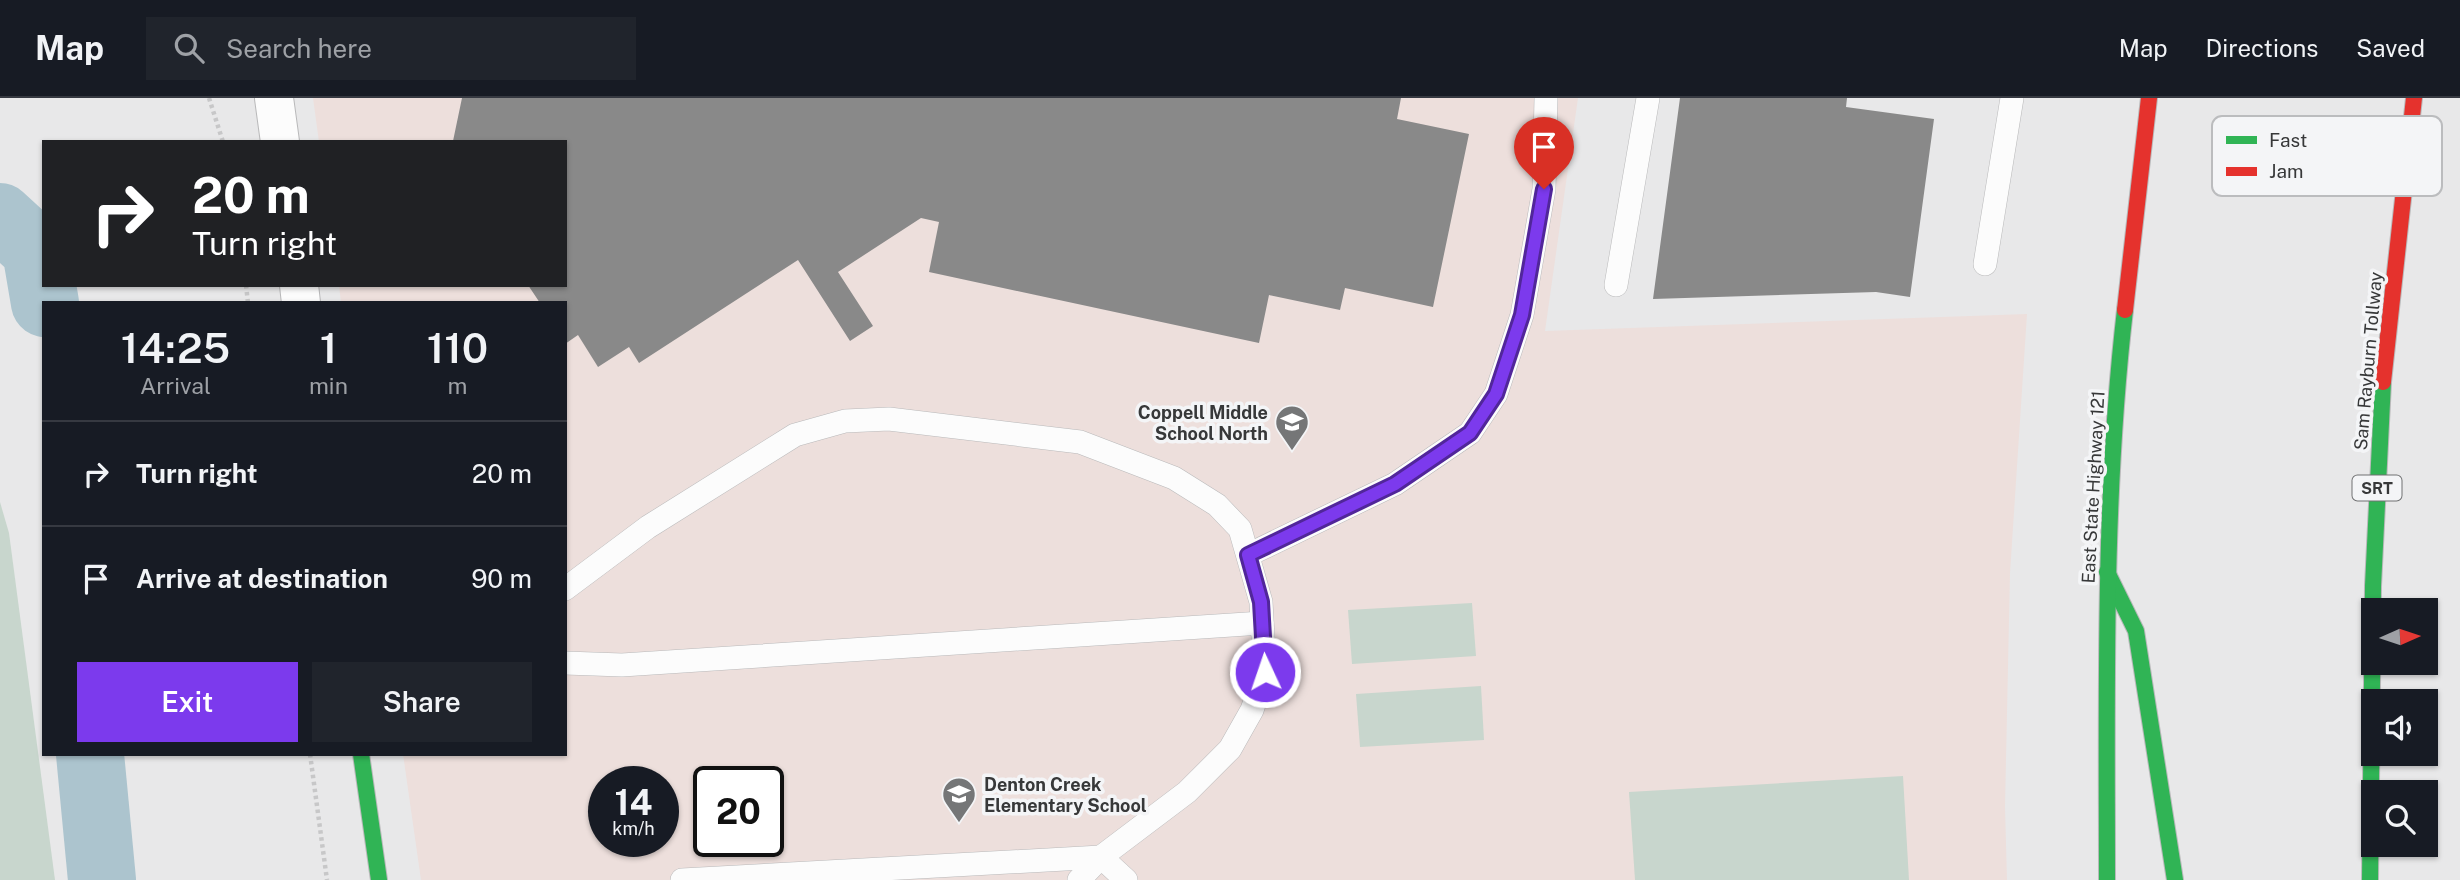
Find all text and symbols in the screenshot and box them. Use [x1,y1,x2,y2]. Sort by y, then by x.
search box [146,17,636,80]
text: Map [35,29,104,67]
icon: search [170,29,208,67]
text: Search here [226,33,372,64]
text: Map [2119,34,2168,62]
text: Directions [2206,34,2318,62]
text: Saved [2356,34,2425,62]
legend [2212,116,2442,196]
pin [1514,117,1574,189]
icon: arrive [1525,128,1563,166]
text: Fast [2269,129,2307,151]
text: Jam [2269,160,2303,182]
text: 20 m [192,166,310,224]
icon: right [77,168,168,259]
text: Turn right [192,225,337,262]
street label: Sam Rayburn Tollway [2350,270,2386,451]
text: 14:25 [121,323,230,372]
text: 1 [320,323,337,372]
text: 110 [427,323,488,372]
text: Arrival [140,372,211,399]
text: min [309,372,348,399]
text: m [448,372,467,399]
street label: East State Highway 121 [2077,390,2109,584]
place label: Coppell Middle School North [1138,402,1268,444]
school or university icon: Coppell Middle School North [1273,403,1311,452]
icon: right [77,455,115,493]
text: Turn right [136,458,258,489]
text: 20 m [472,458,532,489]
road number: SRT [2352,476,2402,500]
icon: arrive [77,560,115,598]
text: Arrive at destination [136,563,388,594]
text: 90 m [471,563,532,594]
north arrow [2361,598,2438,676]
map controls [2361,598,2438,857]
position arrow [1228,635,1302,709]
button: Exit [77,662,298,742]
button: Share [312,662,532,742]
button: sound [2361,689,2438,766]
speed limit sign: 20 [693,766,784,857]
place label: Denton Creek Elementary School [984,774,1147,816]
school or university icon: Denton Creek Elementary School [940,775,978,824]
button: search [2361,780,2438,857]
text: 14 [615,782,652,823]
text: km/h [612,818,655,839]

